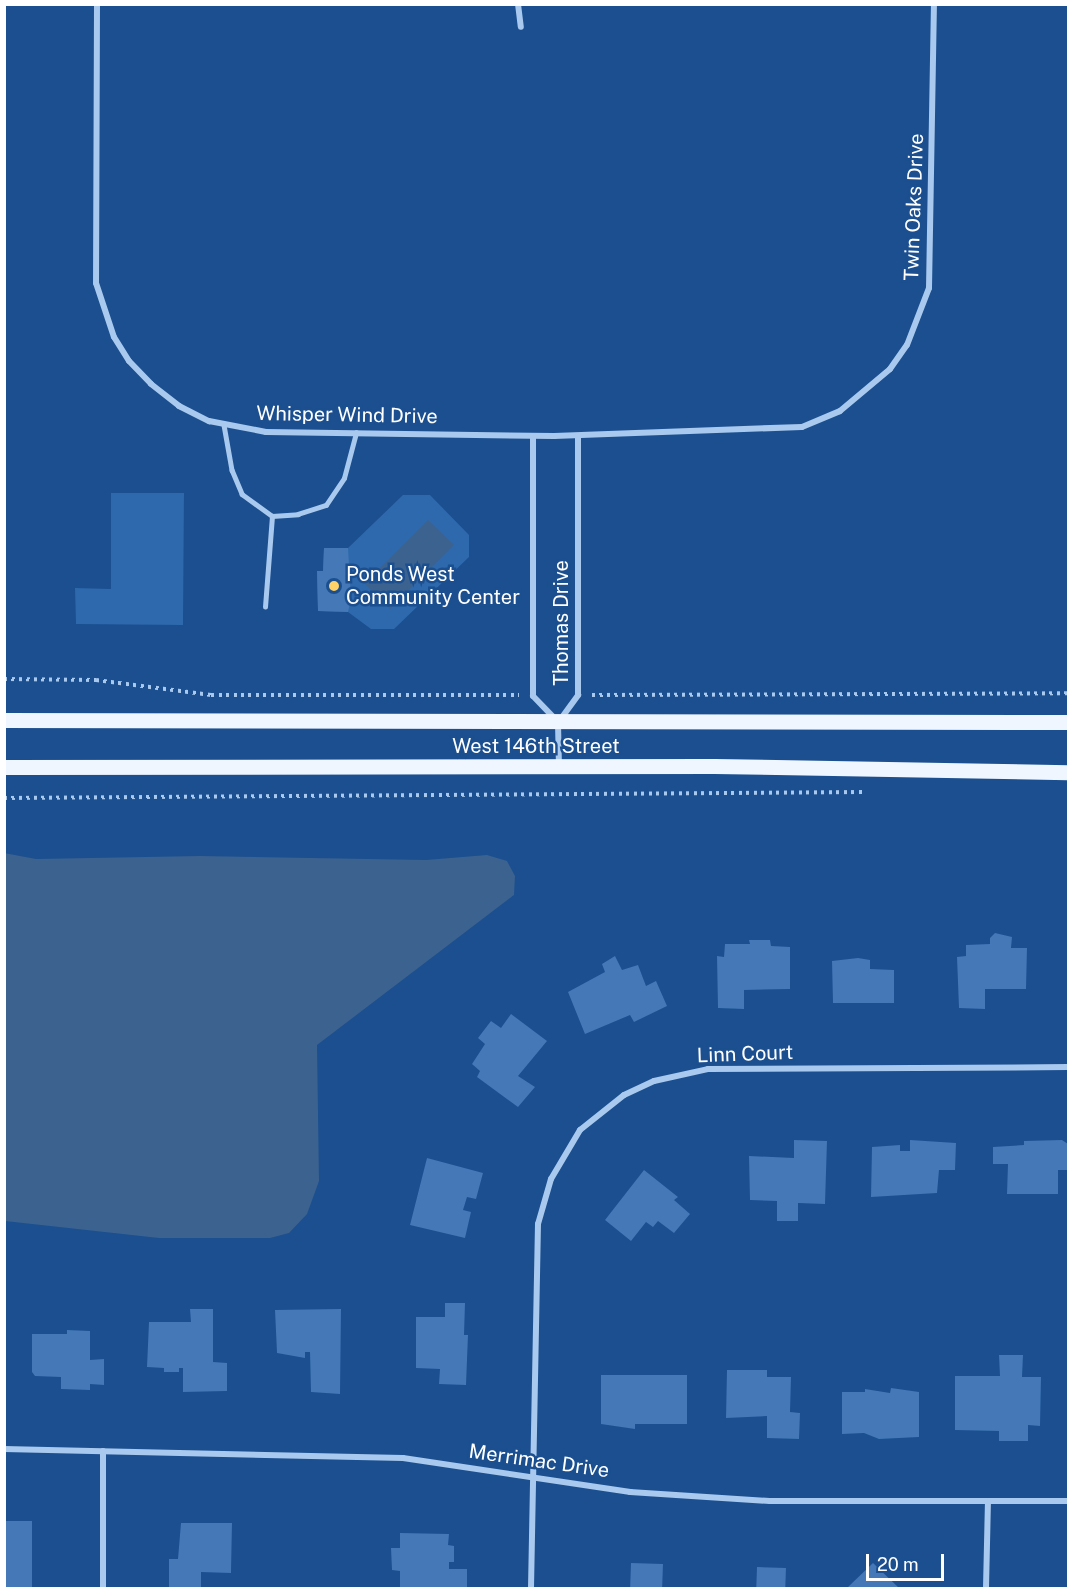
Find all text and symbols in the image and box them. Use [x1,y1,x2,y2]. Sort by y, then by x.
street label: Twin Oaks Drive [899,133,929,281]
street label: Whisper Wind Drive [256,401,438,429]
street label: Thomas Drive [549,560,573,686]
place label: Ponds West Community Center [346,562,520,609]
marker: Ponds West Community Center [327,579,341,593]
street label: West 146th Street [452,734,620,758]
street label: Linn Court [696,1040,794,1068]
street label: Merrimac Drive [467,1439,611,1483]
scale bar [869,1542,947,1580]
text: 20 m [877,1554,919,1575]

